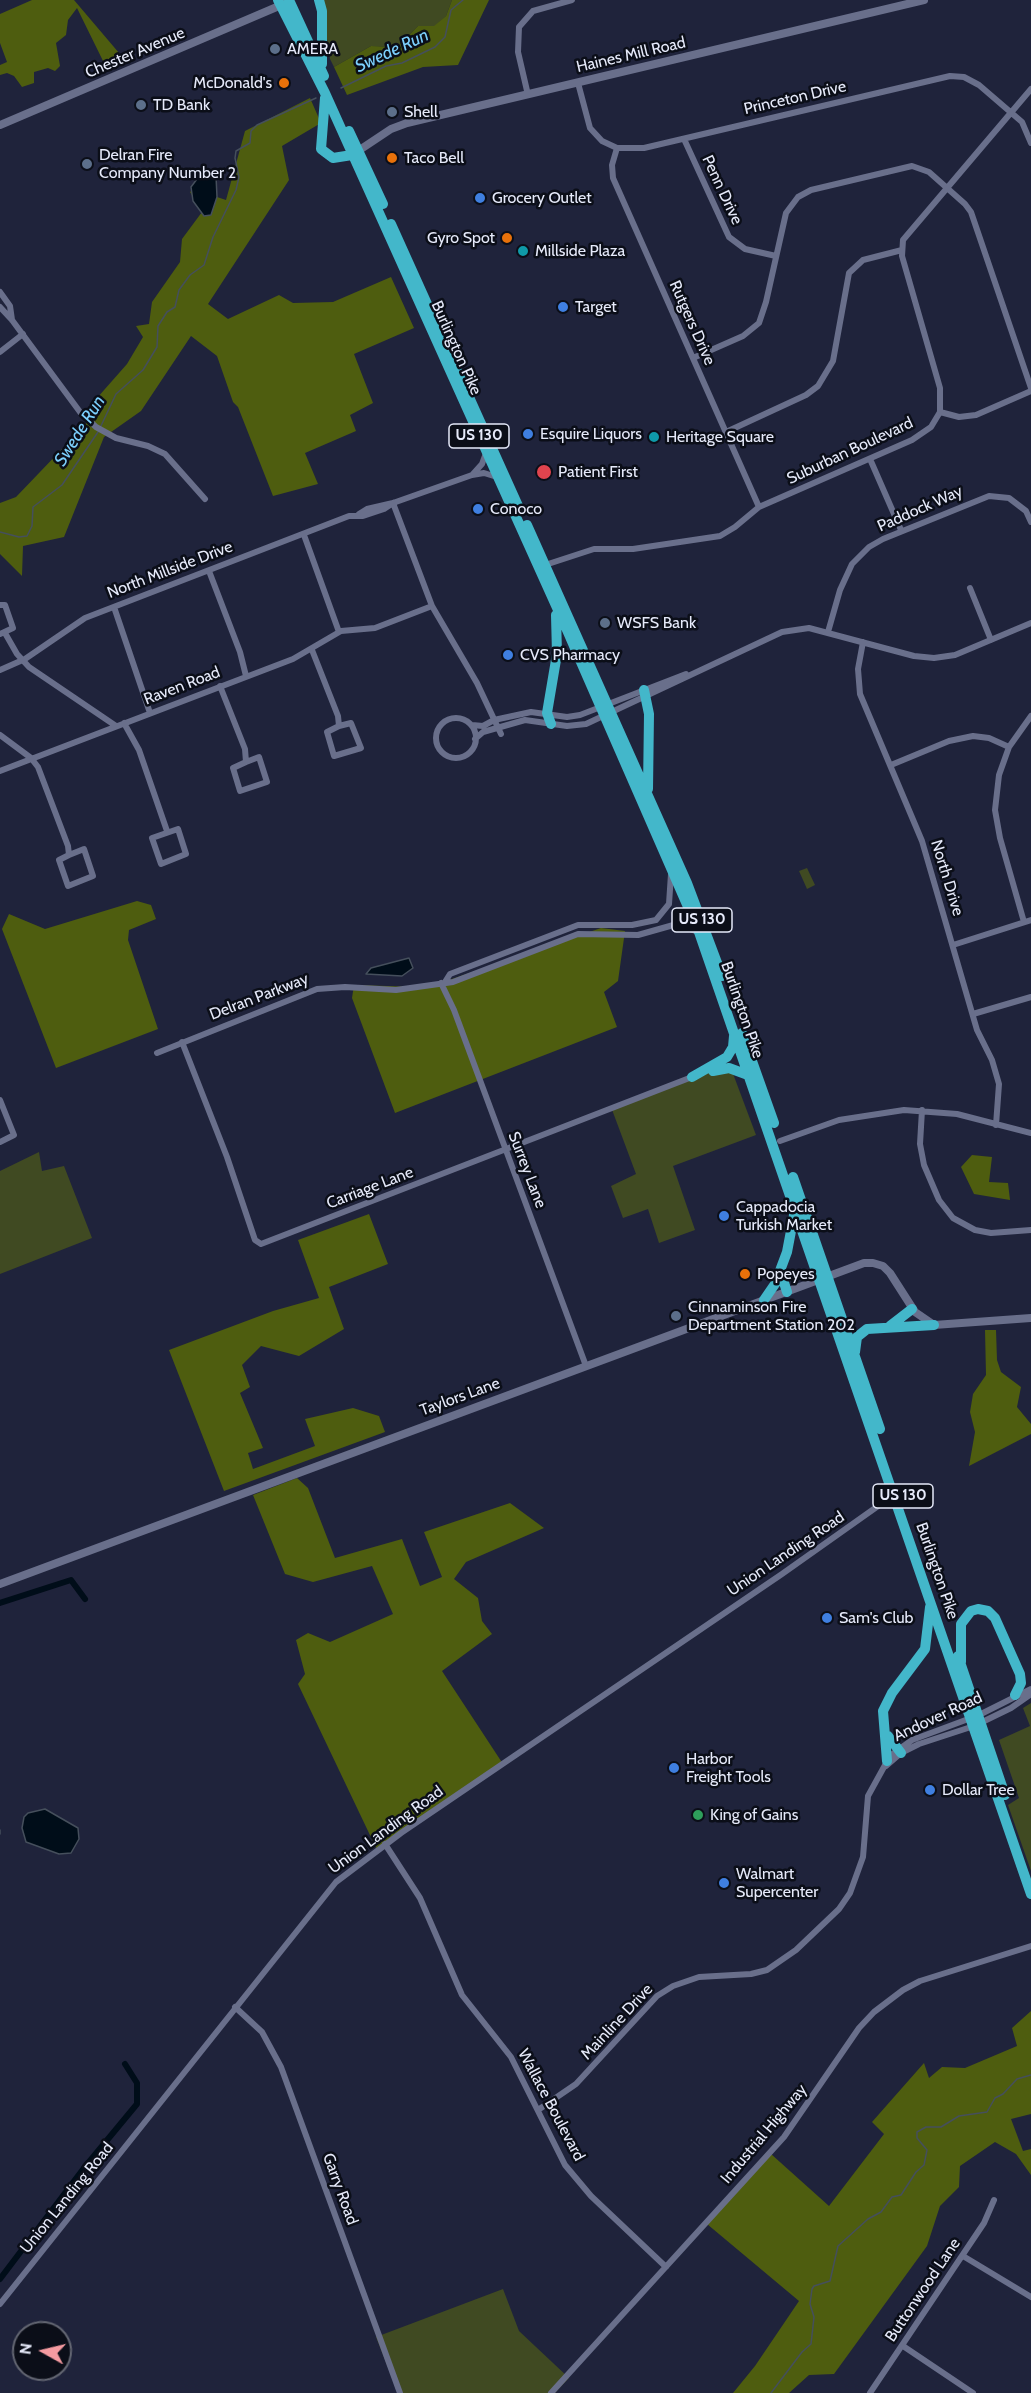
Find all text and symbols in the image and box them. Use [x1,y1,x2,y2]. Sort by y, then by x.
street label: Chester Avenue [82,23,188,83]
water label: Swede Run [352,25,432,77]
street label: Haines Mill Road [574,33,688,77]
place label: AMERA [287,39,338,59]
marker: AMERA [268,42,282,56]
place label: McDonald's [193,73,272,93]
marker: McDonald's [277,76,291,90]
street label: Princeton Drive [742,77,848,119]
place label: TD Bank [153,95,210,115]
marker: TD Bank [134,98,148,112]
place label: Shell [404,102,438,122]
marker: Shell [385,105,399,119]
place label: Delran Fire Company Number 2 [99,145,236,183]
place label: Taco Bell [404,148,464,168]
marker: Taco Bell [385,151,399,165]
street label: Penn Drive [698,152,746,228]
marker: Delran Fire Company Number 2 [80,157,94,171]
place label: Grocery Outlet [492,188,592,208]
marker: Grocery Outlet [473,191,487,205]
place label: Gyro Spot [427,228,495,248]
marker: Gyro Spot [500,231,514,245]
place label: Millside Plaza [535,241,625,261]
marker: Millside Plaza [516,244,530,258]
street label: Rutgers Drive [665,278,719,368]
place label: Target [575,297,617,317]
street label: Burlington Pike [427,298,485,398]
marker: Target [556,300,570,314]
water label: Swede Run [50,392,110,470]
street label: Suburban Boulevard [784,413,916,489]
road number: US 130 [449,424,509,448]
place label: Esquire Liquors [540,424,642,444]
marker: Esquire Liquors [521,427,535,441]
place label: Heritage Square [666,427,774,447]
marker: Heritage Square [647,430,661,444]
place label: Patient First [558,462,638,482]
marker: Patient First [535,463,553,481]
street label: Paddock Way [874,482,966,536]
place label: Conoco [490,499,542,519]
marker: Conoco [471,502,485,516]
street label: North Millside Drive [105,537,235,603]
place label: WSFS Bank [617,613,696,633]
marker: WSFS Bank [598,616,612,630]
place label: CVS Pharmacy [520,645,620,665]
marker: CVS Pharmacy [501,648,515,662]
street label: Raven Road [141,663,223,709]
street label: North Drive [926,838,968,918]
road number: US 130 [672,908,732,932]
street label: Burlington Pike [716,959,768,1061]
street label: Delran Parkway [207,969,311,1025]
street label: Surrey Lane [504,1129,550,1211]
street label: Carriage Lane [324,1163,416,1213]
place label: Cappadocia Turkish Market [736,1197,832,1235]
marker: Cappadocia Turkish Market [717,1209,731,1223]
place label: Popeyes [757,1264,815,1284]
marker: Popeyes [738,1267,752,1281]
place label: Cinnaminson Fire Department Station 202 [688,1297,855,1335]
marker: Cinnaminson Fire Department Station 202 [669,1309,683,1323]
street label: Taylors Lane [417,1374,503,1420]
road number: US 130 [873,1484,933,1508]
street label: Union Landing Road [724,1508,848,1600]
street label: Burlington Pike [911,1520,963,1622]
place label: Sam's Club [839,1608,913,1628]
marker: Sam's Club [820,1611,834,1625]
street label: Andover Road [891,1688,985,1746]
place label: Harbor Freight Tools [686,1749,771,1787]
marker: Harbor Freight Tools [667,1761,681,1775]
place label: Dollar Tree [942,1780,1015,1800]
street label: Union Landing Road [325,1782,447,1878]
marker: Dollar Tree [923,1783,937,1797]
place label: King of Gains [710,1805,798,1825]
marker: King of Gains [691,1808,705,1822]
place label: Walmart Supercenter [736,1864,818,1902]
marker: Walmart Supercenter [717,1876,731,1890]
street label: Mainline Drive [577,1980,657,2064]
street label: Wallace Boulevard [513,2046,589,2164]
street label: Industrial Highway [717,2080,811,2188]
street label: Union Landing Road [16,2139,118,2257]
street label: Garry Road [318,2151,362,2227]
street label: Buttonwood Lane [881,2235,965,2345]
north arrow [12,2321,72,2381]
text: N [15,2342,36,2356]

